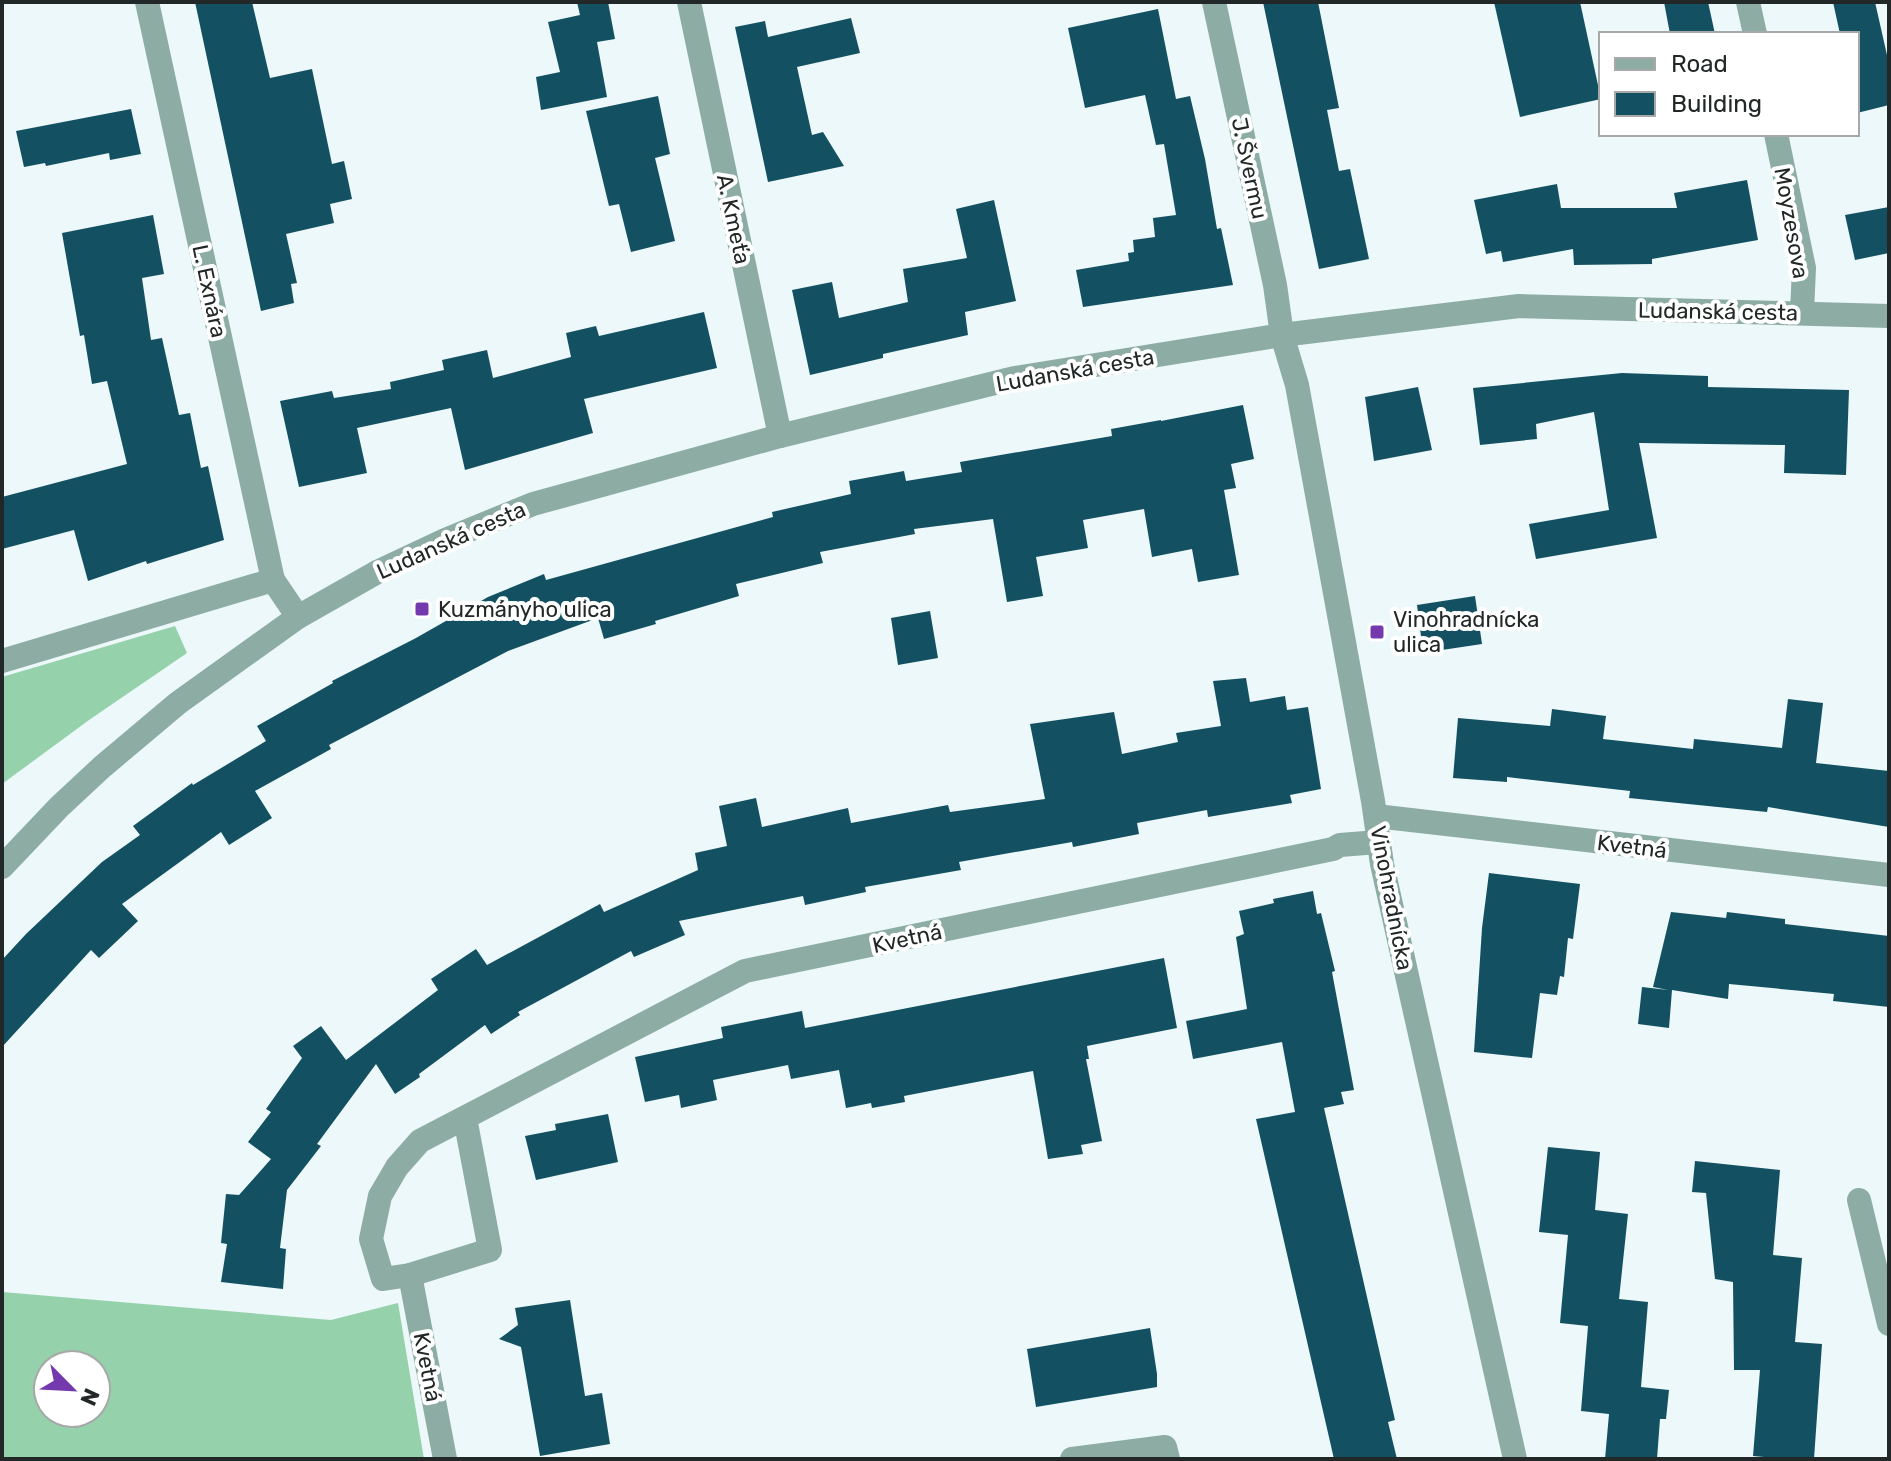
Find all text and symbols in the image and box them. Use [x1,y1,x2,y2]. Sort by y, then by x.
legend [1599,32,1859,136]
text: Road [1671,50,1728,78]
text: Building [1671,90,1762,118]
street label: J. Švermu [1226,115,1273,221]
street label: Moyzesova [1768,165,1815,281]
street label: A. Kmeťa [711,172,756,267]
street label: L. Exnára [187,242,233,340]
street label: Ludanská cesta [1638,297,1798,326]
street label: Ludanská cesta [994,343,1156,398]
street label: Ludanská cesta [373,496,530,585]
place label: Kuzmányho ulica [438,596,612,623]
marker: Kuzmányho ulica [413,600,431,618]
place label: Vinohradnícka ulica [1393,606,1540,658]
marker: Vinohradnícka ulica [1368,623,1386,641]
street label: Vinohradnícka [1364,824,1419,973]
street label: Kvetná [1595,829,1668,864]
street label: Kvetná [870,918,944,959]
street label: Kvetná [408,1330,447,1404]
north arrow [32,1349,112,1429]
text: N [74,1384,105,1410]

